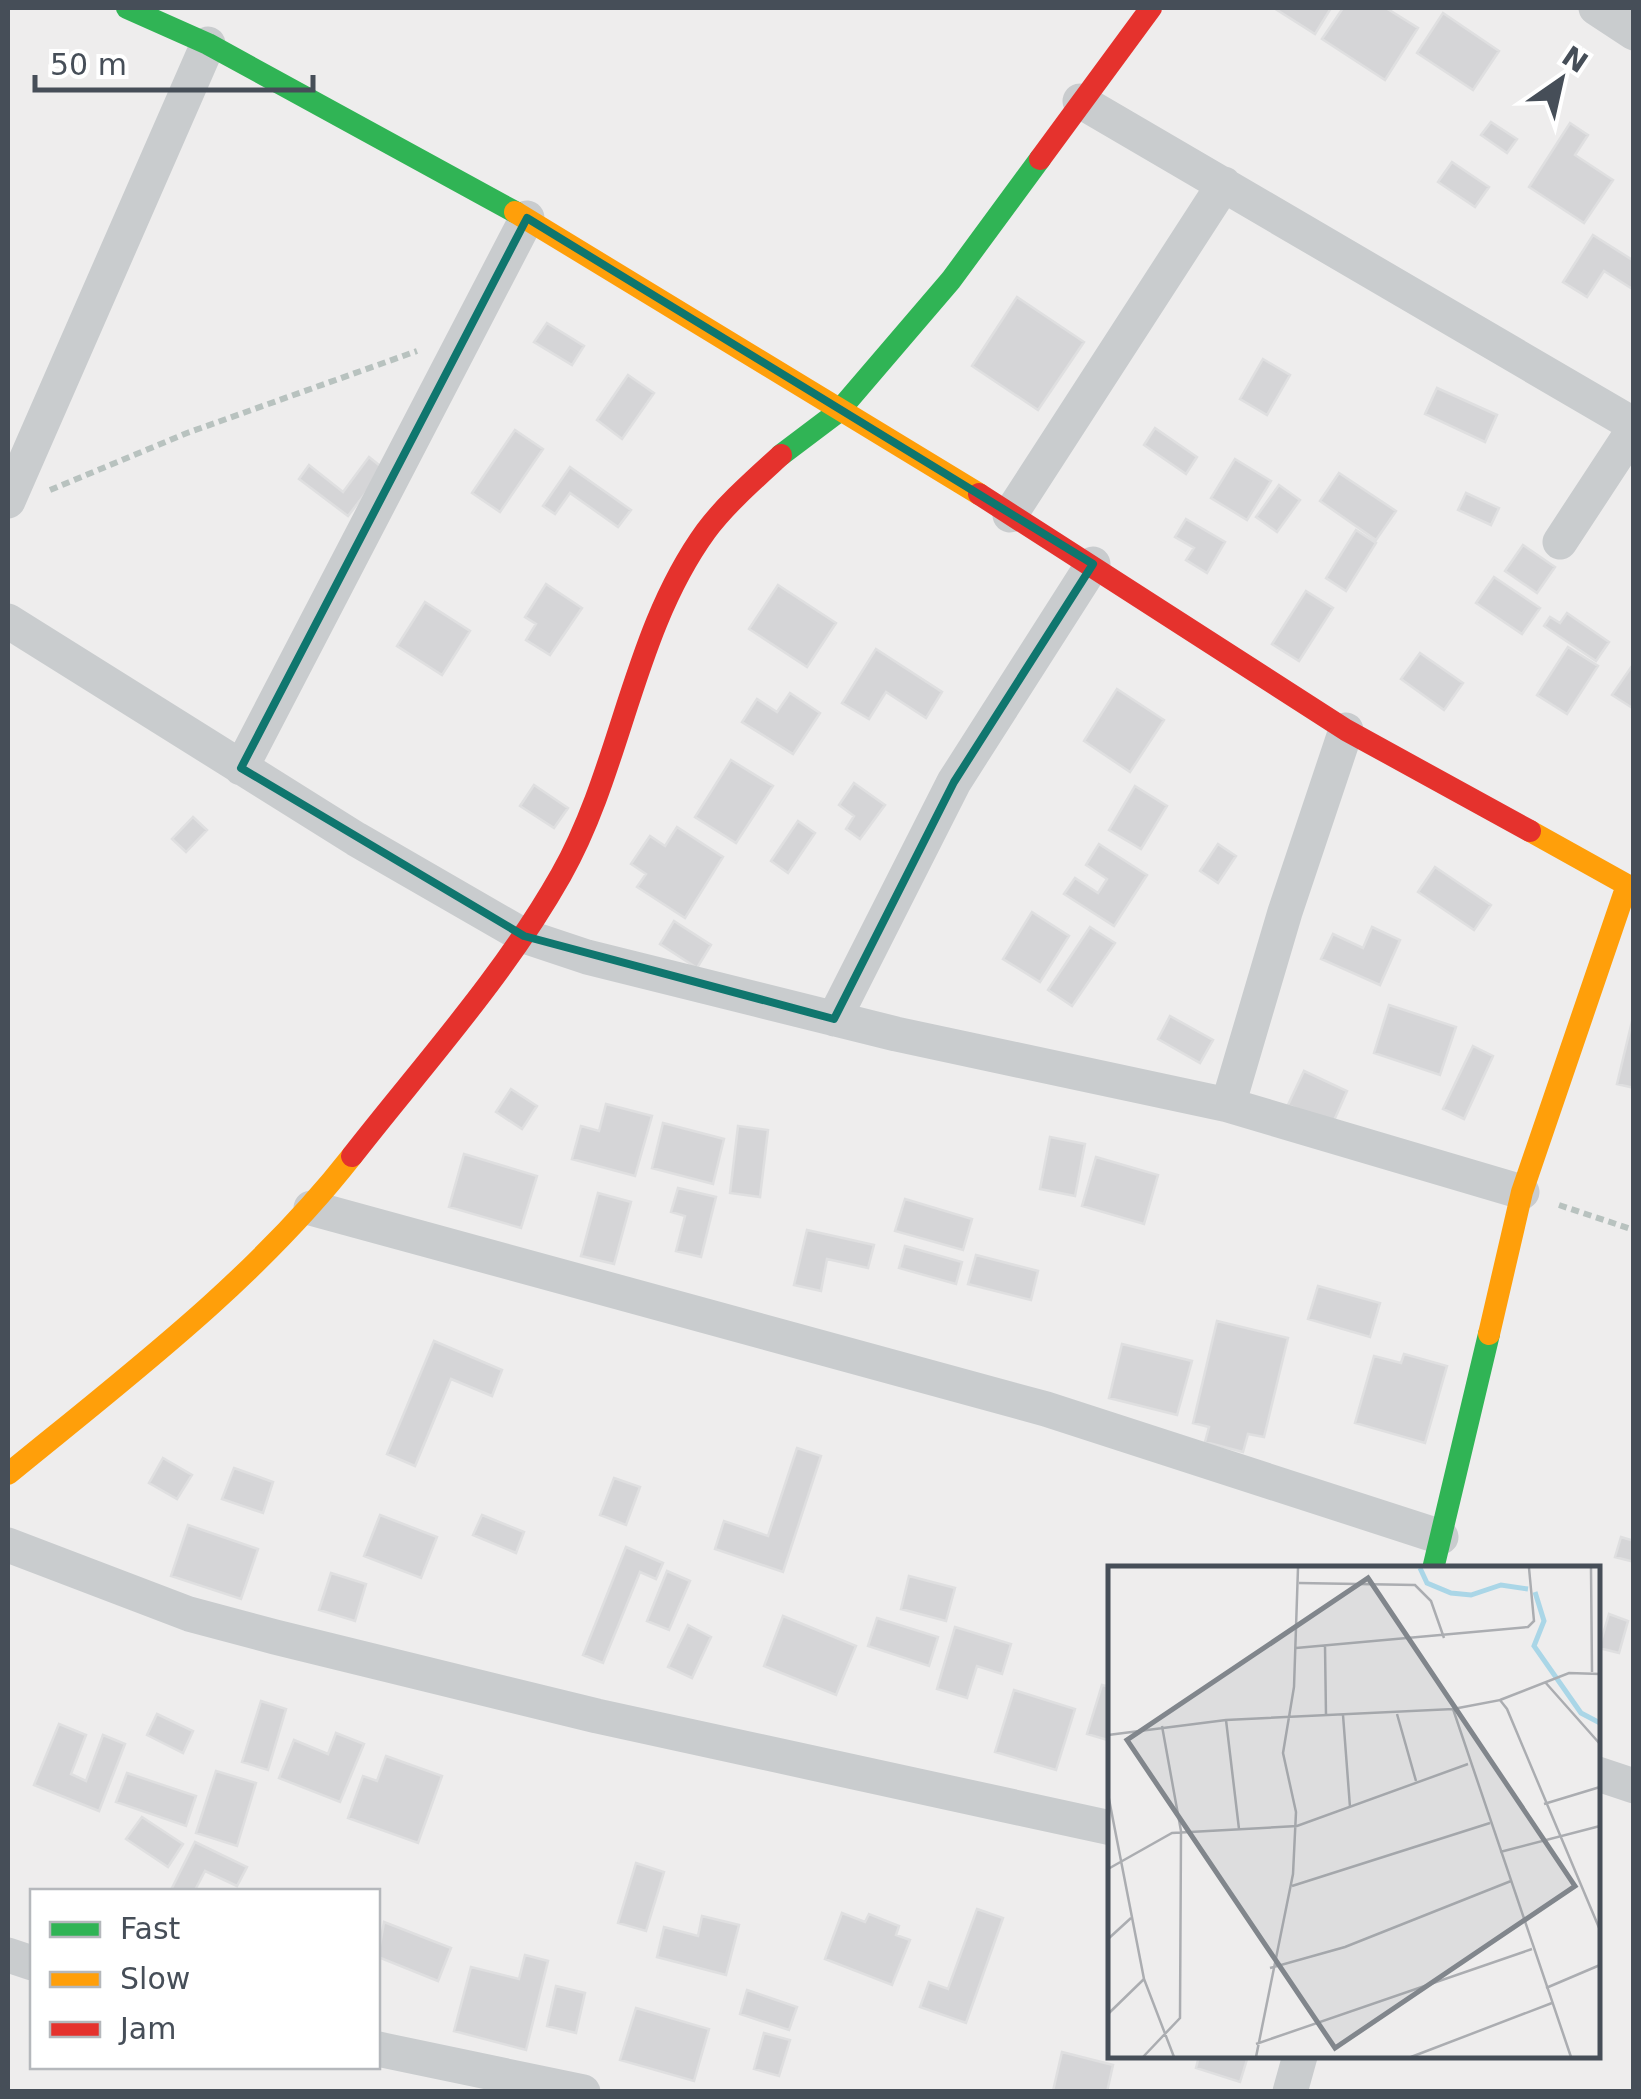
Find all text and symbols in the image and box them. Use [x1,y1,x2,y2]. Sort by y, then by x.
scale bar [35,30,312,92]
north arrow [1511,30,1611,130]
text: N [1556,39,1594,80]
text: 50 m [50,47,127,82]
inset map [1108,1566,1601,2059]
legend [30,1889,380,2069]
text: Fast [120,1911,181,1946]
text: Slow [120,1961,190,1996]
text: Jam [118,2011,176,2046]

